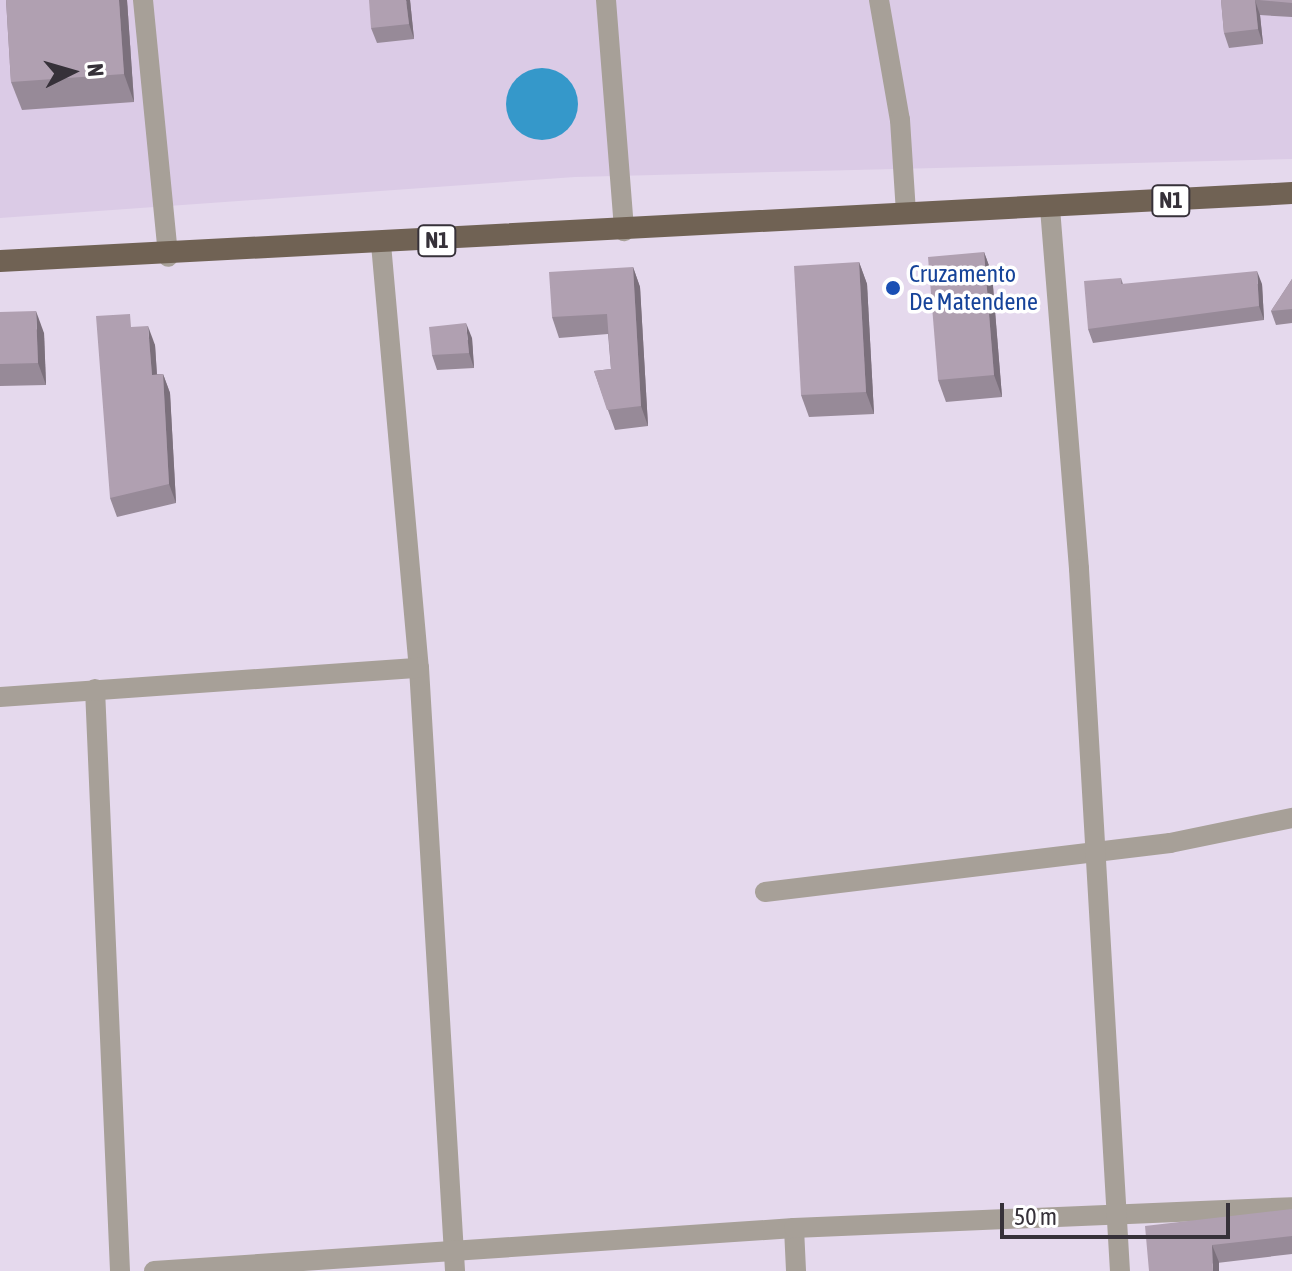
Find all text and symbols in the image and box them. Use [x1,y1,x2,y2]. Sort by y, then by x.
north arrow [32,32,112,112]
text: N [82,62,109,78]
road number: N1 [1151,183,1191,219]
road number: N1 [417,223,457,259]
place label: Cruzamento De Matendene [909,260,1038,316]
marker: Cruzamento De Matendene [884,279,902,297]
scale bar [1004,1187,1234,1237]
text: 50 m [1014,1203,1057,1230]

